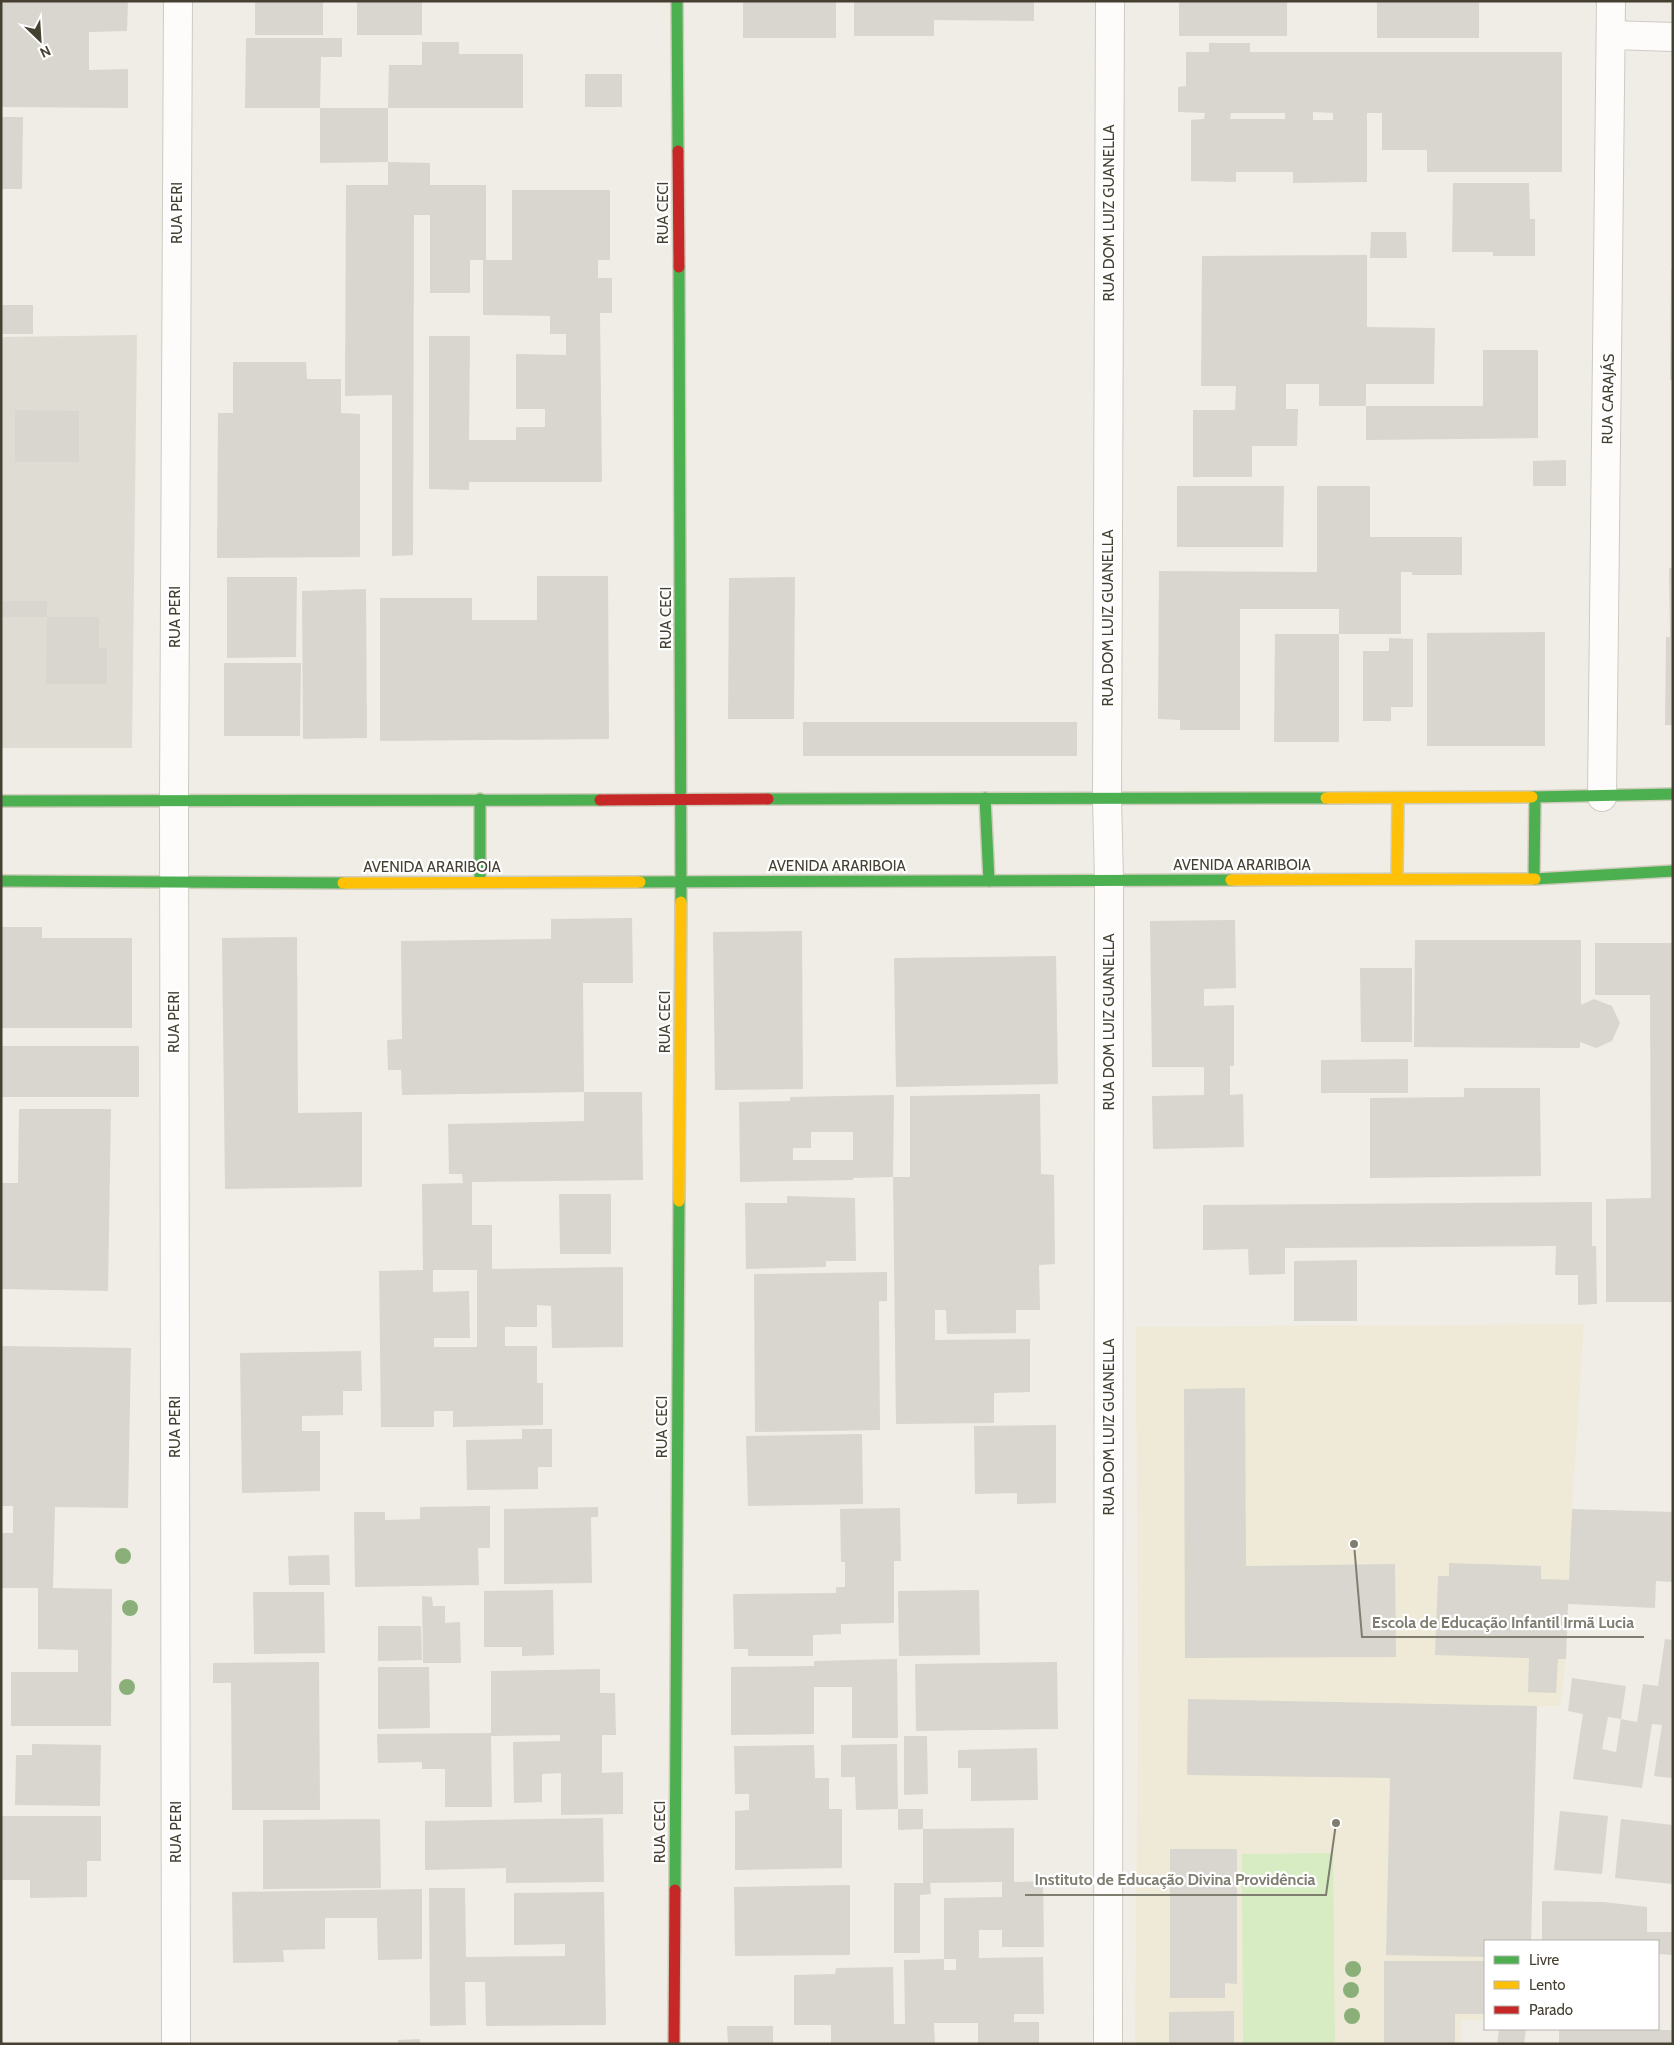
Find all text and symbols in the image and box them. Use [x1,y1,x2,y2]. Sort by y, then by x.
north arrow [15,15,65,65]
text: N [37,42,54,62]
street label: RUA DOM LUIZ GUANELLA [1100,124,1118,301]
street label: RUA PERI [168,182,186,244]
street label: RUA CECI [654,182,672,244]
street label: RUA CARAJÁS [1597,353,1618,445]
street label: RUA DOM LUIZ GUANELLA [1099,529,1117,706]
street label: RUA PERI [166,586,184,648]
street label: RUA CECI [657,587,675,649]
street label: AVENIDA ARARIBOIA [1173,856,1312,874]
street label: AVENIDA ARARIBOIA [768,857,907,875]
street label: AVENIDA ARARIBOIA [363,858,502,876]
street label: RUA DOM LUIZ GUANELLA [1100,933,1118,1110]
street label: RUA PERI [165,991,183,1053]
street label: RUA CECI [656,991,674,1053]
street label: RUA DOM LUIZ GUANELLA [1100,1338,1118,1515]
street label: RUA PERI [166,1396,184,1458]
street label: RUA CECI [653,1396,671,1458]
callout: Escola de Educação Infantil Irmã Lucia [1362,1606,1644,1637]
text: Escola de Educação Infantil Irmã Lucia [1372,1613,1634,1632]
street label: RUA PERI [167,1801,185,1863]
street label: RUA CECI [651,1801,669,1863]
callout: Instituto de Educação Divina Providência [1025,1864,1326,1895]
text: Instituto de Educação Divina Providência [1035,1870,1316,1889]
legend [1484,1940,1659,2030]
text: Livre [1529,1951,1560,1969]
text: Lento [1529,1976,1566,1994]
text: Parado [1529,2001,1573,2019]

